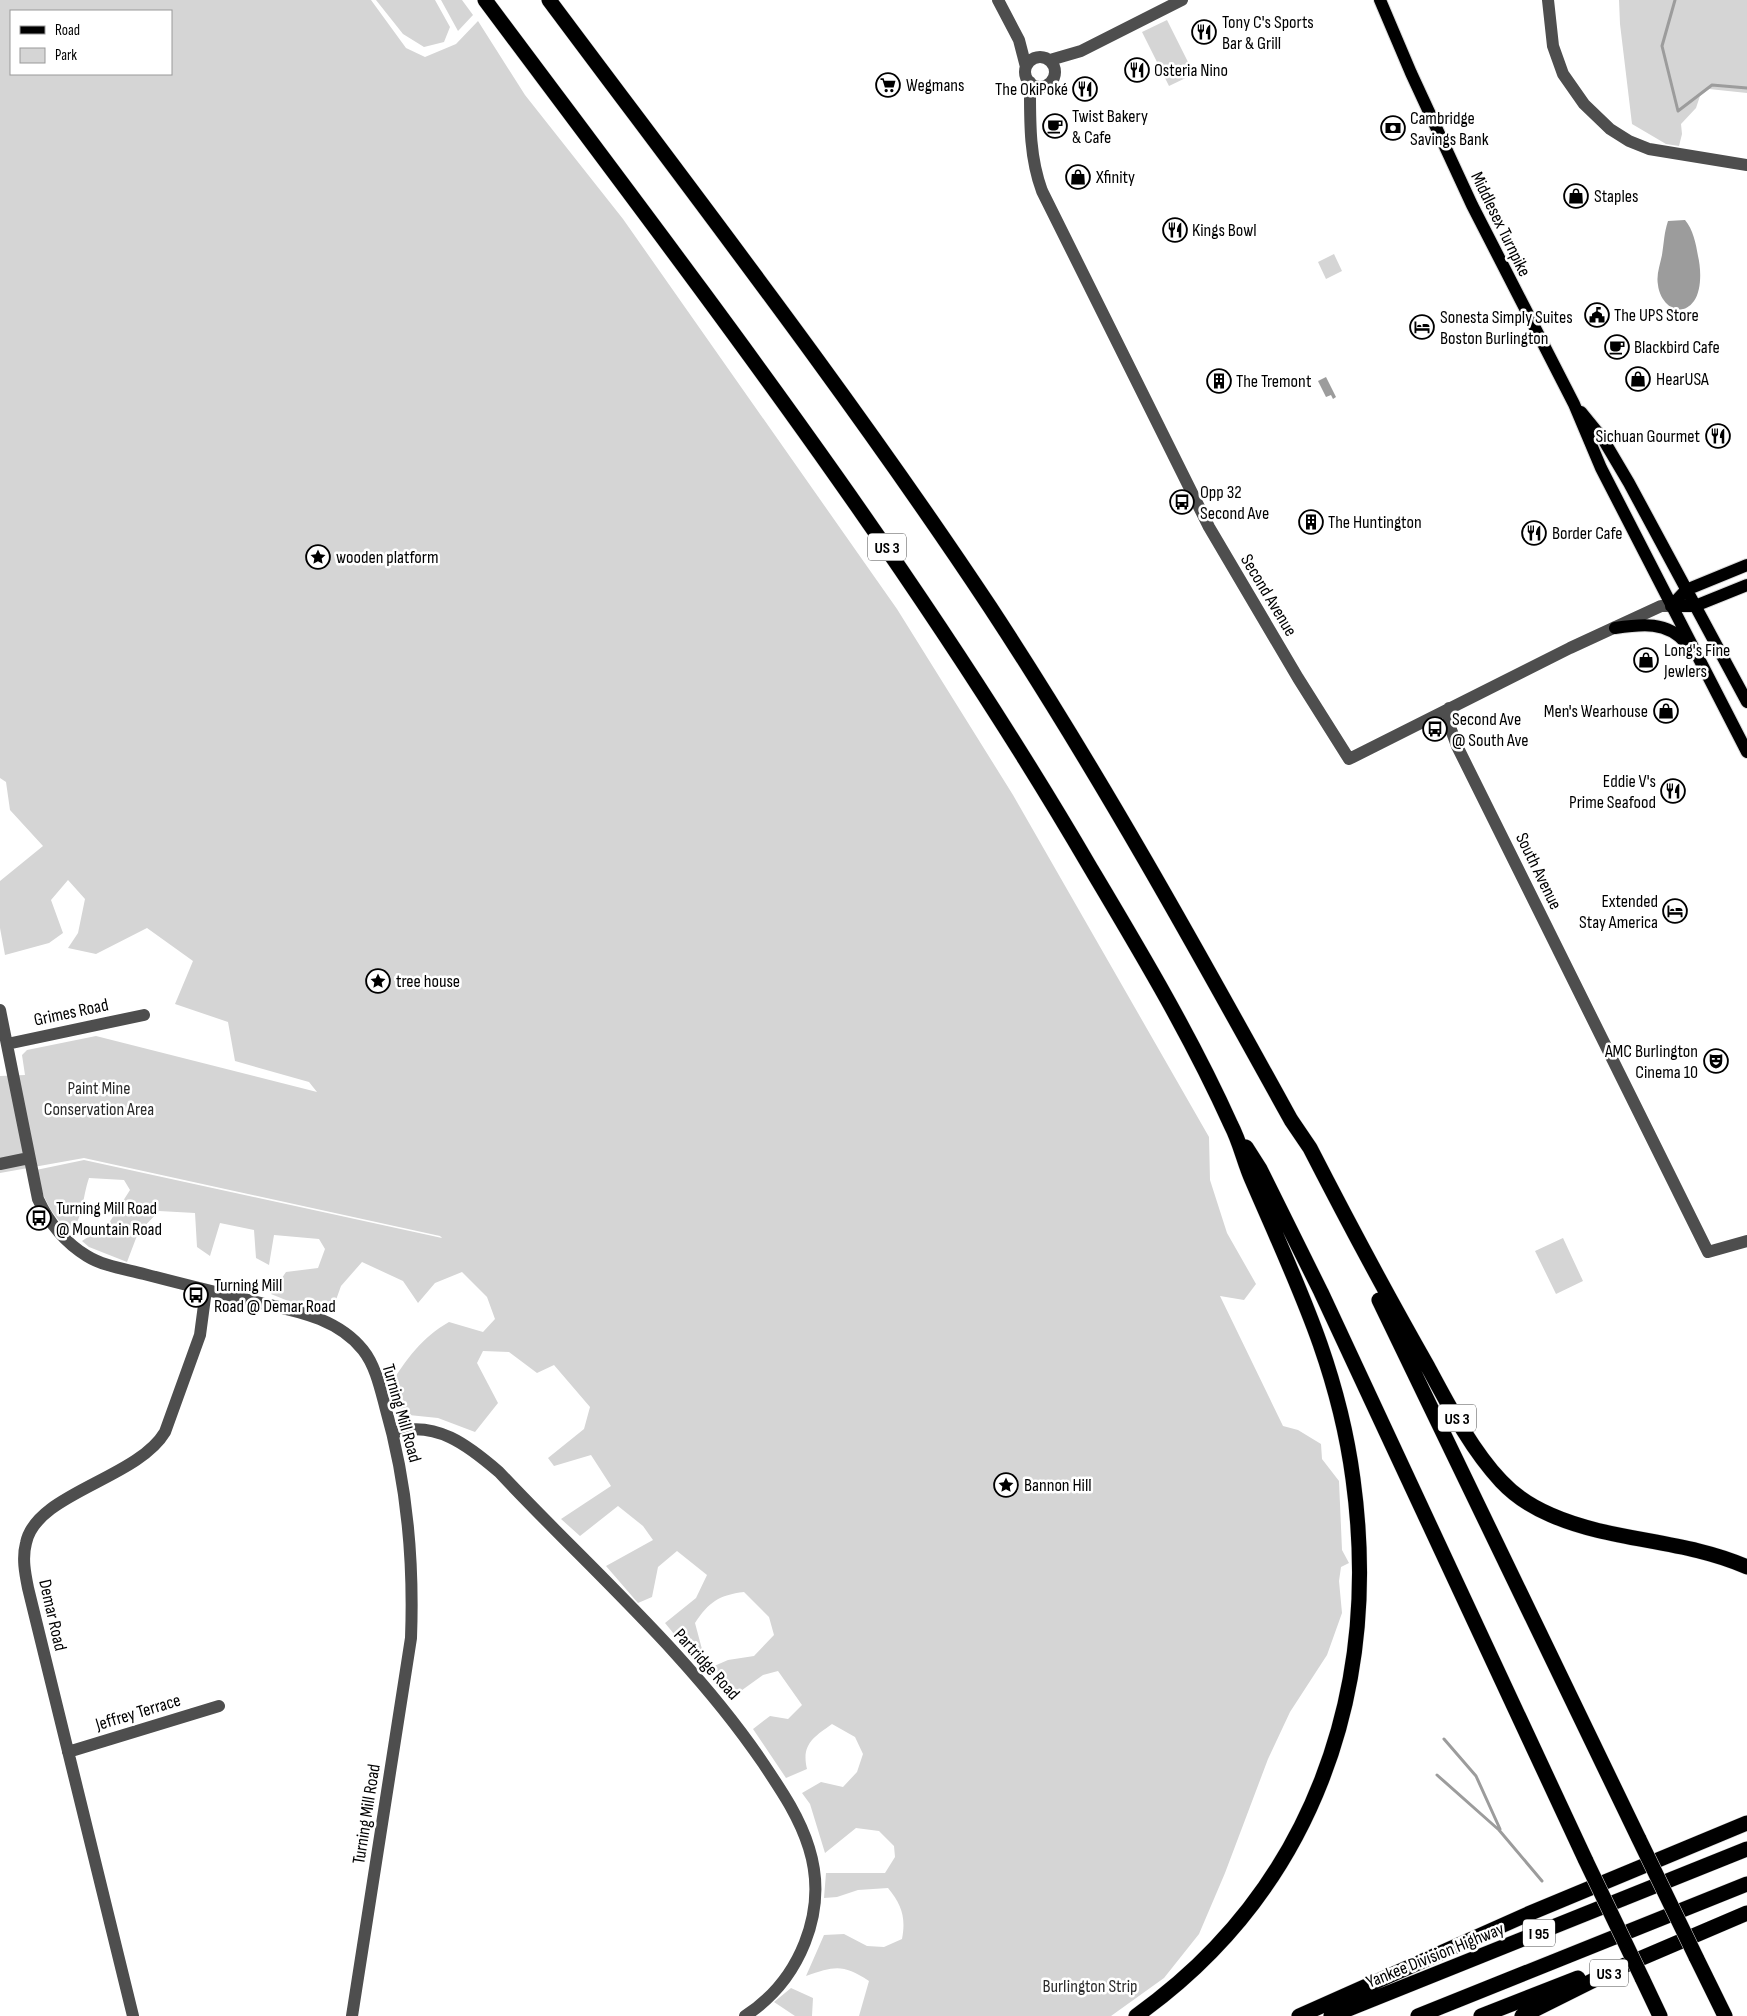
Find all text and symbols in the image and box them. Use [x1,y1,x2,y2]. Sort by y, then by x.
legend [10,10,172,75]
place label: Tony C's Sports Bar & Grill [1222,12,1314,54]
restaurant icon: Tony C's Sports Bar & Grill [1191,19,1217,45]
text: Road [55,21,80,40]
text: Park [55,46,77,65]
restaurant icon: Osteria Nino [1124,57,1150,83]
place label: Osteria Nino [1154,60,1228,81]
supermarket icon: Wegmans [875,72,901,98]
place label: Wegmans [906,75,964,96]
restaurant icon: The OkiPoké [1072,76,1098,102]
place label: The OkiPoké [995,79,1068,100]
place label: Twist Bakery & Cafe [1072,106,1148,148]
place label: Cambridge Savings Bank [1410,108,1489,150]
cafe icon: Twist Bakery & Cafe [1042,113,1068,139]
bank icon: Cambridge Savings Bank [1380,115,1406,141]
shop icon: Xfinity [1065,164,1091,190]
place label: Xfinity [1095,167,1135,188]
street label: Middlesex Turnpike [1466,168,1535,280]
shop icon: Staples [1563,183,1589,209]
place label: Staples [1594,186,1639,207]
restaurant icon: Kings Bowl [1162,217,1188,243]
place label: Kings Bowl [1192,220,1257,241]
public building icon: The UPS Store [1584,302,1610,328]
place label: The UPS Store [1614,305,1699,326]
place label: Sonesta Simply Suites Boston Burlington [1440,307,1573,349]
hotel icon: Sonesta Simply Suites Boston Burlington [1409,314,1435,340]
cafe icon: Blackbird Cafe [1604,334,1630,360]
place label: Blackbird Cafe [1634,337,1720,358]
shop icon: HearUSA [1625,366,1651,392]
building icon: The Tremont [1206,368,1232,394]
place label: HearUSA [1656,369,1709,390]
place label: The Tremont [1236,371,1312,392]
restaurant icon: Sichuan Gourmet [1705,423,1731,449]
place label: Sichuan Gourmet [1596,426,1701,447]
place label: Opp 32 Second Ave [1200,482,1269,524]
bus stop icon: Opp 32 Second Ave [1169,489,1195,515]
building icon: The Huntington [1298,509,1324,535]
place label: The Huntington [1328,512,1422,533]
restaurant icon: Border Cafe [1521,520,1547,546]
place label: Border Cafe [1552,523,1623,544]
road number: US 3 [868,534,906,560]
place icon: wooden platform [305,544,331,570]
place label: wooden platform [336,547,439,568]
street label: Second Avenue [1236,551,1301,640]
place label: Long's Fine Jewlers [1663,640,1730,682]
shop icon: Long's Fine Jewlers [1633,647,1659,673]
shop icon: Men's Wearhouse [1653,698,1679,724]
place label: Men's Wearhouse [1544,701,1648,722]
place label: Second Ave @ South Ave [1452,709,1529,751]
bus stop icon: Second Ave @ South Ave [1422,716,1448,742]
place label: Eddie V's Prime Seafood [1569,771,1656,813]
restaurant icon: Eddie V's Prime Seafood [1660,778,1686,804]
street label: South Avenue [1511,829,1566,913]
place label: Extended Stay America [1579,891,1658,933]
hotel icon: Extended Stay America [1662,898,1688,924]
place icon: tree house [365,968,391,994]
place label: tree house [396,971,460,992]
street label: Grimes Road [32,994,110,1031]
place label: AMC Burlington Cinema 10 [1604,1041,1698,1083]
theatre icon: AMC Burlington Cinema 10 [1703,1048,1729,1074]
park label: Paint Mine Conservation Area [44,1078,154,1120]
place label: Turning Mill Road @ Mountain Road [56,1198,162,1240]
bus stop icon: Turning Mill Road @ Mountain Road [26,1205,52,1231]
place label: Turning Mill Road @ Demar Road [214,1275,336,1317]
bus stop icon: Turning Mill Road @ Demar Road [183,1282,209,1308]
street label: Turning Mill Road [377,1362,426,1465]
road number: US 3 [1438,1405,1476,1432]
place icon: Bannon Hill [993,1472,1019,1498]
place label: Bannon Hill [1024,1475,1092,1496]
street label: Demar Road [34,1577,71,1653]
street label: Partridge Road [669,1624,744,1704]
street label: Jeffrey Terrace [92,1690,183,1736]
street label: Turning Mill Road [348,1763,385,1866]
street label: Yankee Division Highway [1363,1918,1507,1993]
road number: I 95 [1523,1920,1555,1946]
road number: US 3 [1590,1960,1628,1986]
park label: Burlington Strip [1042,1976,1138,1997]

